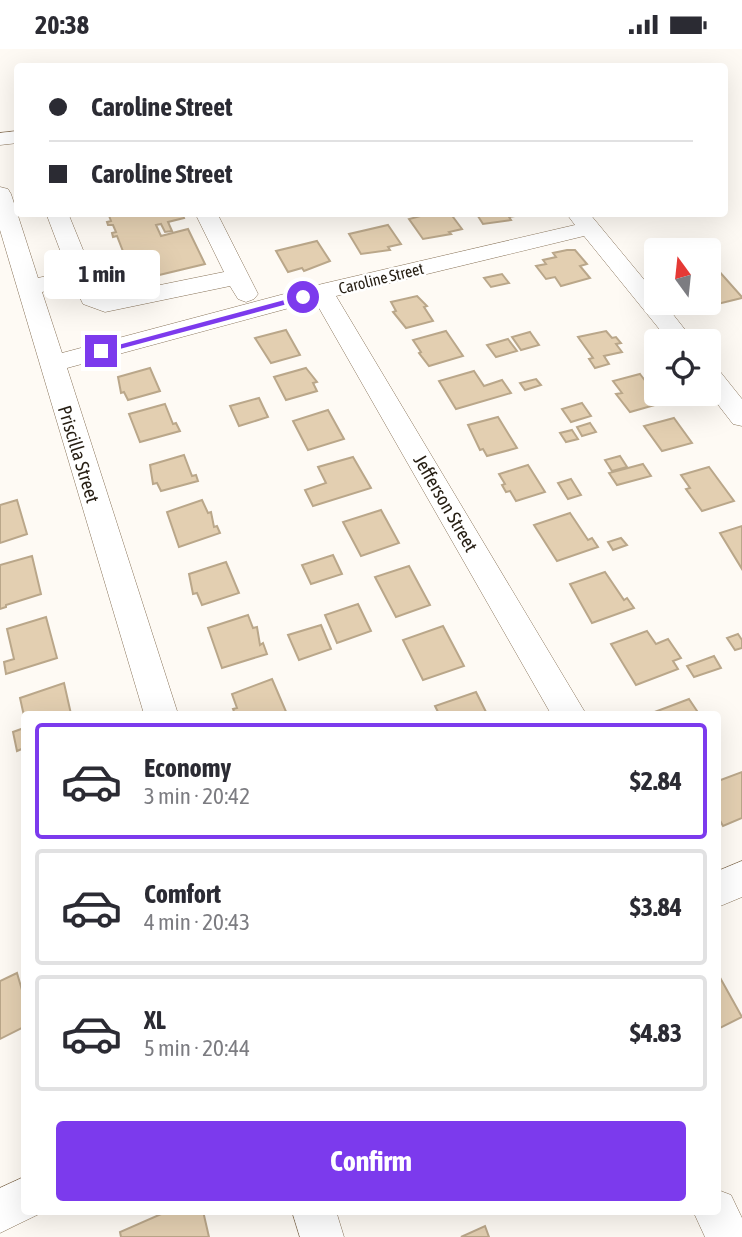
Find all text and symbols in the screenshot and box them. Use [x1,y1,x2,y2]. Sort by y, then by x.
text: 20:38 [35,10,89,40]
text: Caroline Street [91,92,233,122]
text: Caroline Street [91,159,233,189]
north arrow [644,238,721,315]
map controls [644,238,721,406]
callout: 1 min [43,250,159,299]
street label: Caroline Street [337,259,426,297]
text: 1 min [79,261,125,287]
route start [287,281,319,313]
button: locate [644,329,721,406]
route end [85,335,117,367]
street label: Priscilla Street [54,403,104,505]
street label: Jefferson Street [409,451,483,555]
icon: car [60,750,123,813]
text: Economy [144,753,231,783]
text: $2.84 [630,766,682,796]
text: 3 min · 20:42 [144,783,250,809]
icon: car [60,876,123,939]
text: Comfort [144,879,221,909]
text: $3.84 [630,892,682,922]
text: 4 min · 20:43 [144,909,250,935]
icon: car [60,1002,123,1065]
text: XL [144,1005,166,1035]
text: $4.83 [630,1018,682,1048]
text: 5 min · 20:44 [144,1035,250,1061]
button: Confirm [56,1121,686,1201]

